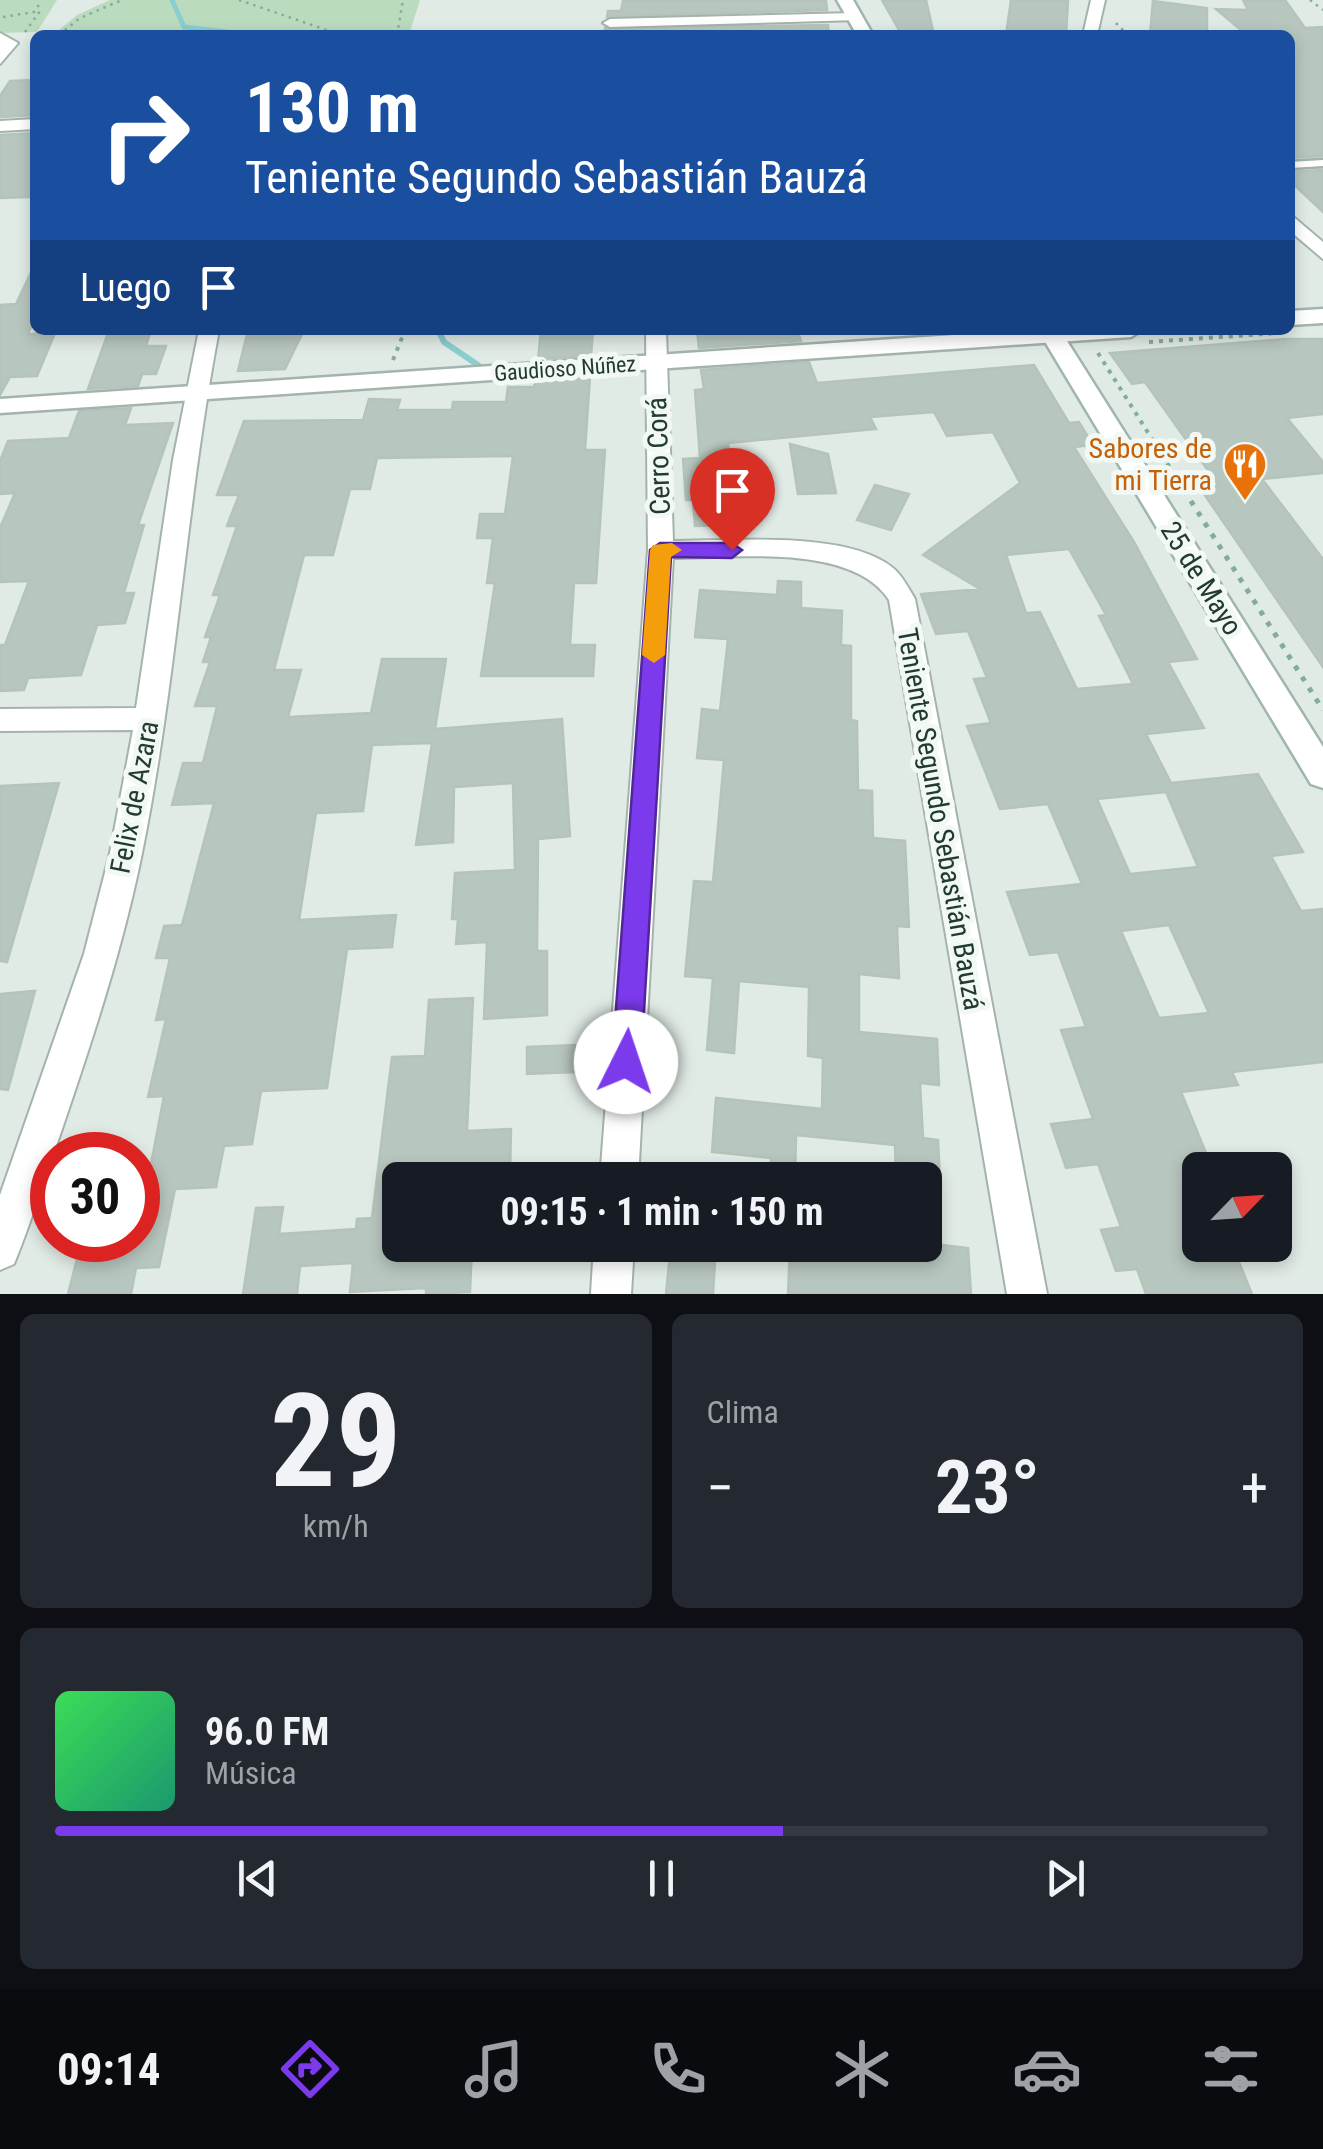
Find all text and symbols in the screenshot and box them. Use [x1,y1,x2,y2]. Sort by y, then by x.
text: 130 m [245,67,419,149]
icon: right [80,70,210,200]
text: Teniente Segundo Sebastián Bauzá [245,151,868,204]
icon: arrive [191,260,246,315]
text: Luego [80,266,171,310]
street label: Gaudioso Núñez [493,351,637,386]
street label: Cerro Corá [640,397,677,515]
place label: Sabores de mi Tierra [1089,432,1212,497]
restaurant icon: Sabores de mi Tierra [1222,441,1268,502]
pin [690,448,775,551]
icon: arrive [705,463,760,518]
street label: 25 de Mayo [1154,516,1249,641]
street label: Teniente Segundo Sebastián Bauzá [891,625,990,1013]
street label: Felix de Azara [104,718,165,876]
position arrow [574,1010,678,1114]
speed limit sign: 30 [30,1132,160,1262]
north arrow [1182,1152,1292,1262]
map controls [1182,1152,1292,1262]
text: 09:15 · 1 min · 150 m [501,1190,823,1234]
text: 29 [270,1365,401,1518]
text: Clima [707,1393,779,1431]
text: 23° [935,1443,1040,1531]
text: − [707,1456,734,1520]
text: + [1241,1456,1268,1520]
text: km/h [303,1507,369,1545]
text: 96.0 FM [205,1710,329,1754]
text: Música [205,1754,297,1792]
icon: previous [230,1851,285,1906]
icon: pause [634,1851,689,1906]
icon: next [1038,1851,1093,1906]
icon: directions [275,2034,345,2104]
icon: music [459,2034,529,2104]
icon: phone [643,2034,713,2104]
icon: climate [827,2034,897,2104]
icon: car [1012,2034,1082,2104]
icon: filters [1196,2034,1266,2104]
text: 09:14 [57,2043,160,2096]

